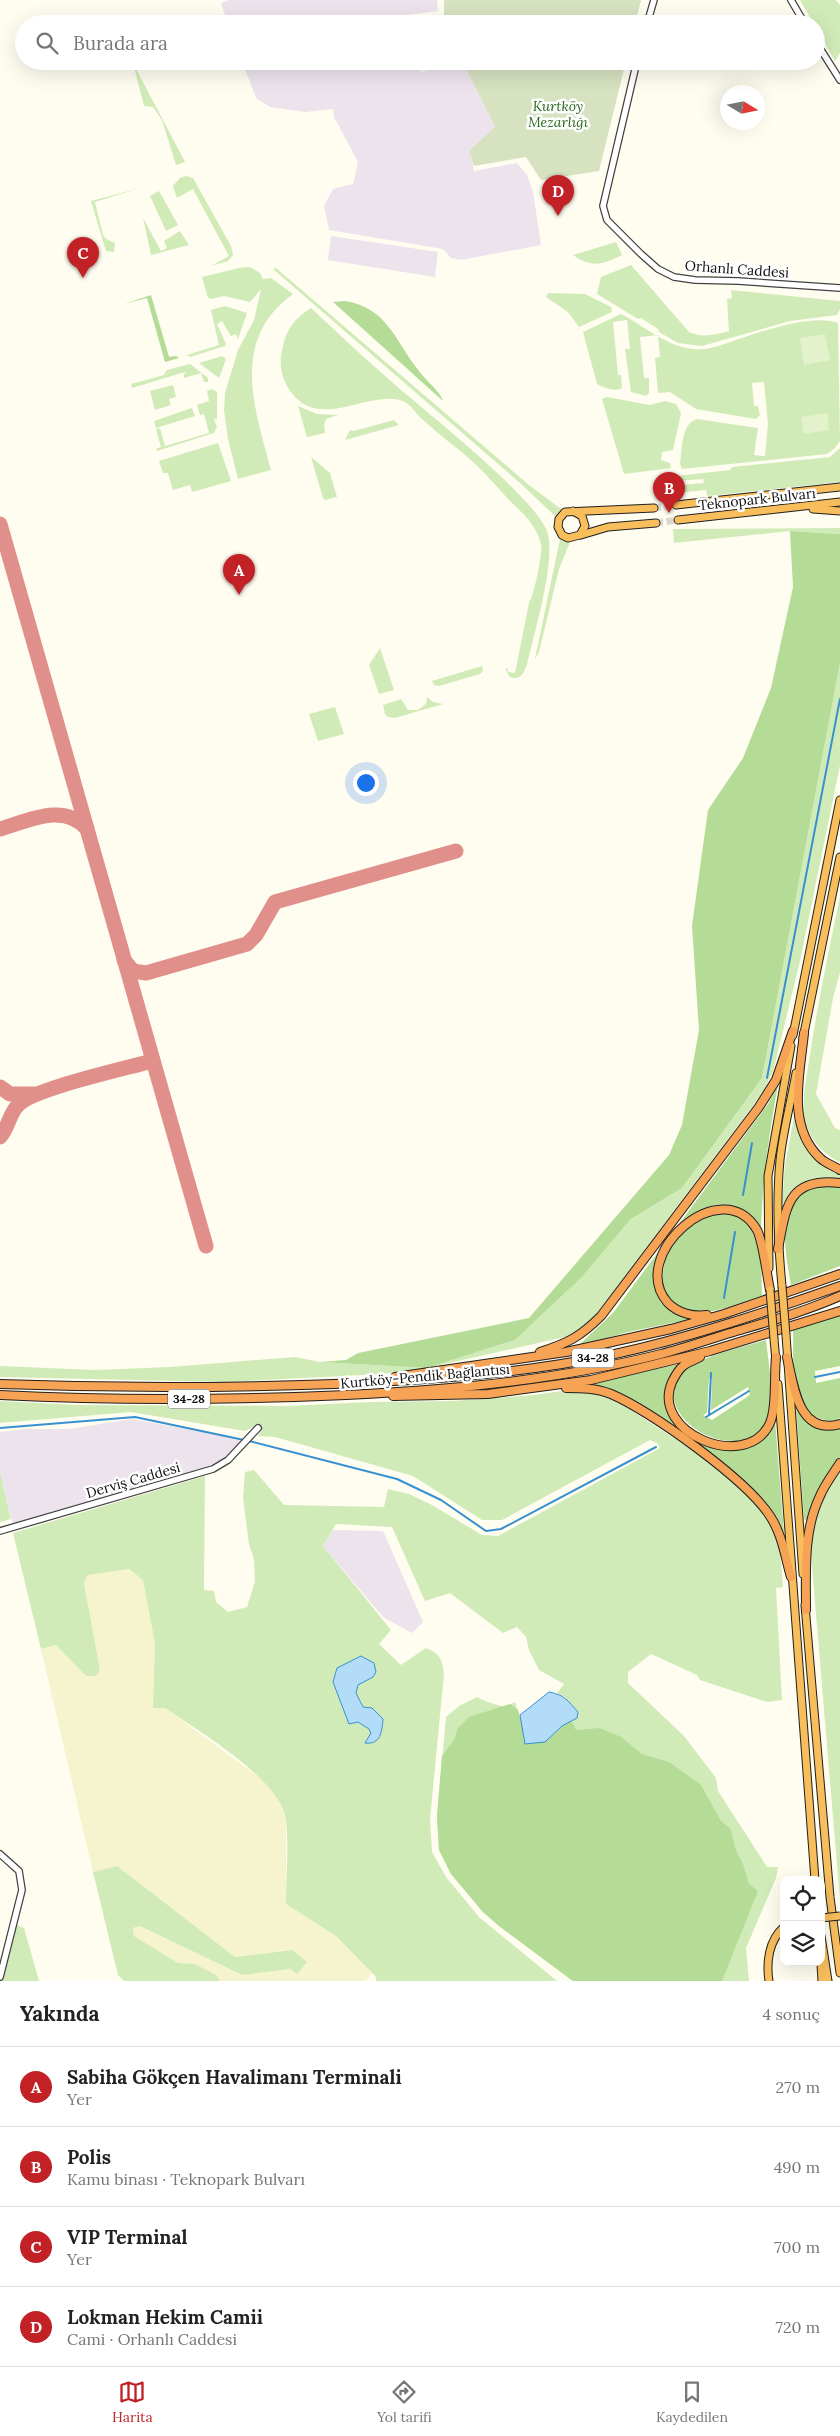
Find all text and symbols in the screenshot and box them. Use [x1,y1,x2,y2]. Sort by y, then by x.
search box [15,15,825,70]
icon: search [33,29,61,57]
text: Burada ara [73,31,168,55]
north arrow [720,85,765,130]
park label: Kurtköy Mezarlığı [528,97,589,131]
pin: D [542,175,574,216]
pin: C [67,237,99,278]
street label: Orhanlı Caddesi [684,256,790,282]
pin: B [653,472,685,513]
street label: Teknopark Bulvarı [698,484,817,514]
pin: A [223,554,255,595]
your location [353,770,379,796]
road number: 34-28 [572,1349,614,1368]
street label: Kurtköy-Pendik Bağlantısı [340,1360,511,1392]
road number: 34-28 [168,1390,210,1408]
street label: Derviş Caddesi [84,1458,182,1502]
map controls [780,1876,825,1966]
button: locate [780,1876,825,1921]
button: layers [780,1921,825,1966]
text: Yakında [20,2000,100,2027]
text: 4 sonuç [763,2004,820,2024]
text: Sabiha Gökçen Havalimanı Terminali [67,2065,402,2089]
text: A [31,2077,41,2097]
text: 270 m [776,2077,820,2097]
text: Yer [67,2089,92,2109]
text: Polis [67,2145,111,2169]
text: B [31,2157,41,2177]
text: 490 m [774,2157,820,2177]
text: Kamu binası · Teknopark Bulvarı [67,2169,305,2189]
text: VIP Terminal [67,2225,187,2249]
text: C [30,2237,42,2257]
text: 700 m [774,2237,820,2257]
text: Yer [67,2249,92,2269]
text: Lokman Hekim Camii [67,2305,263,2329]
text: D [30,2317,42,2337]
text: 720 m [776,2317,820,2337]
text: Cami · Orhanlı Caddesi [67,2329,237,2349]
tab: Harita [112,2378,153,2426]
tab: Yol tarifi [377,2378,432,2426]
tab: Kaydedilen [656,2378,728,2426]

